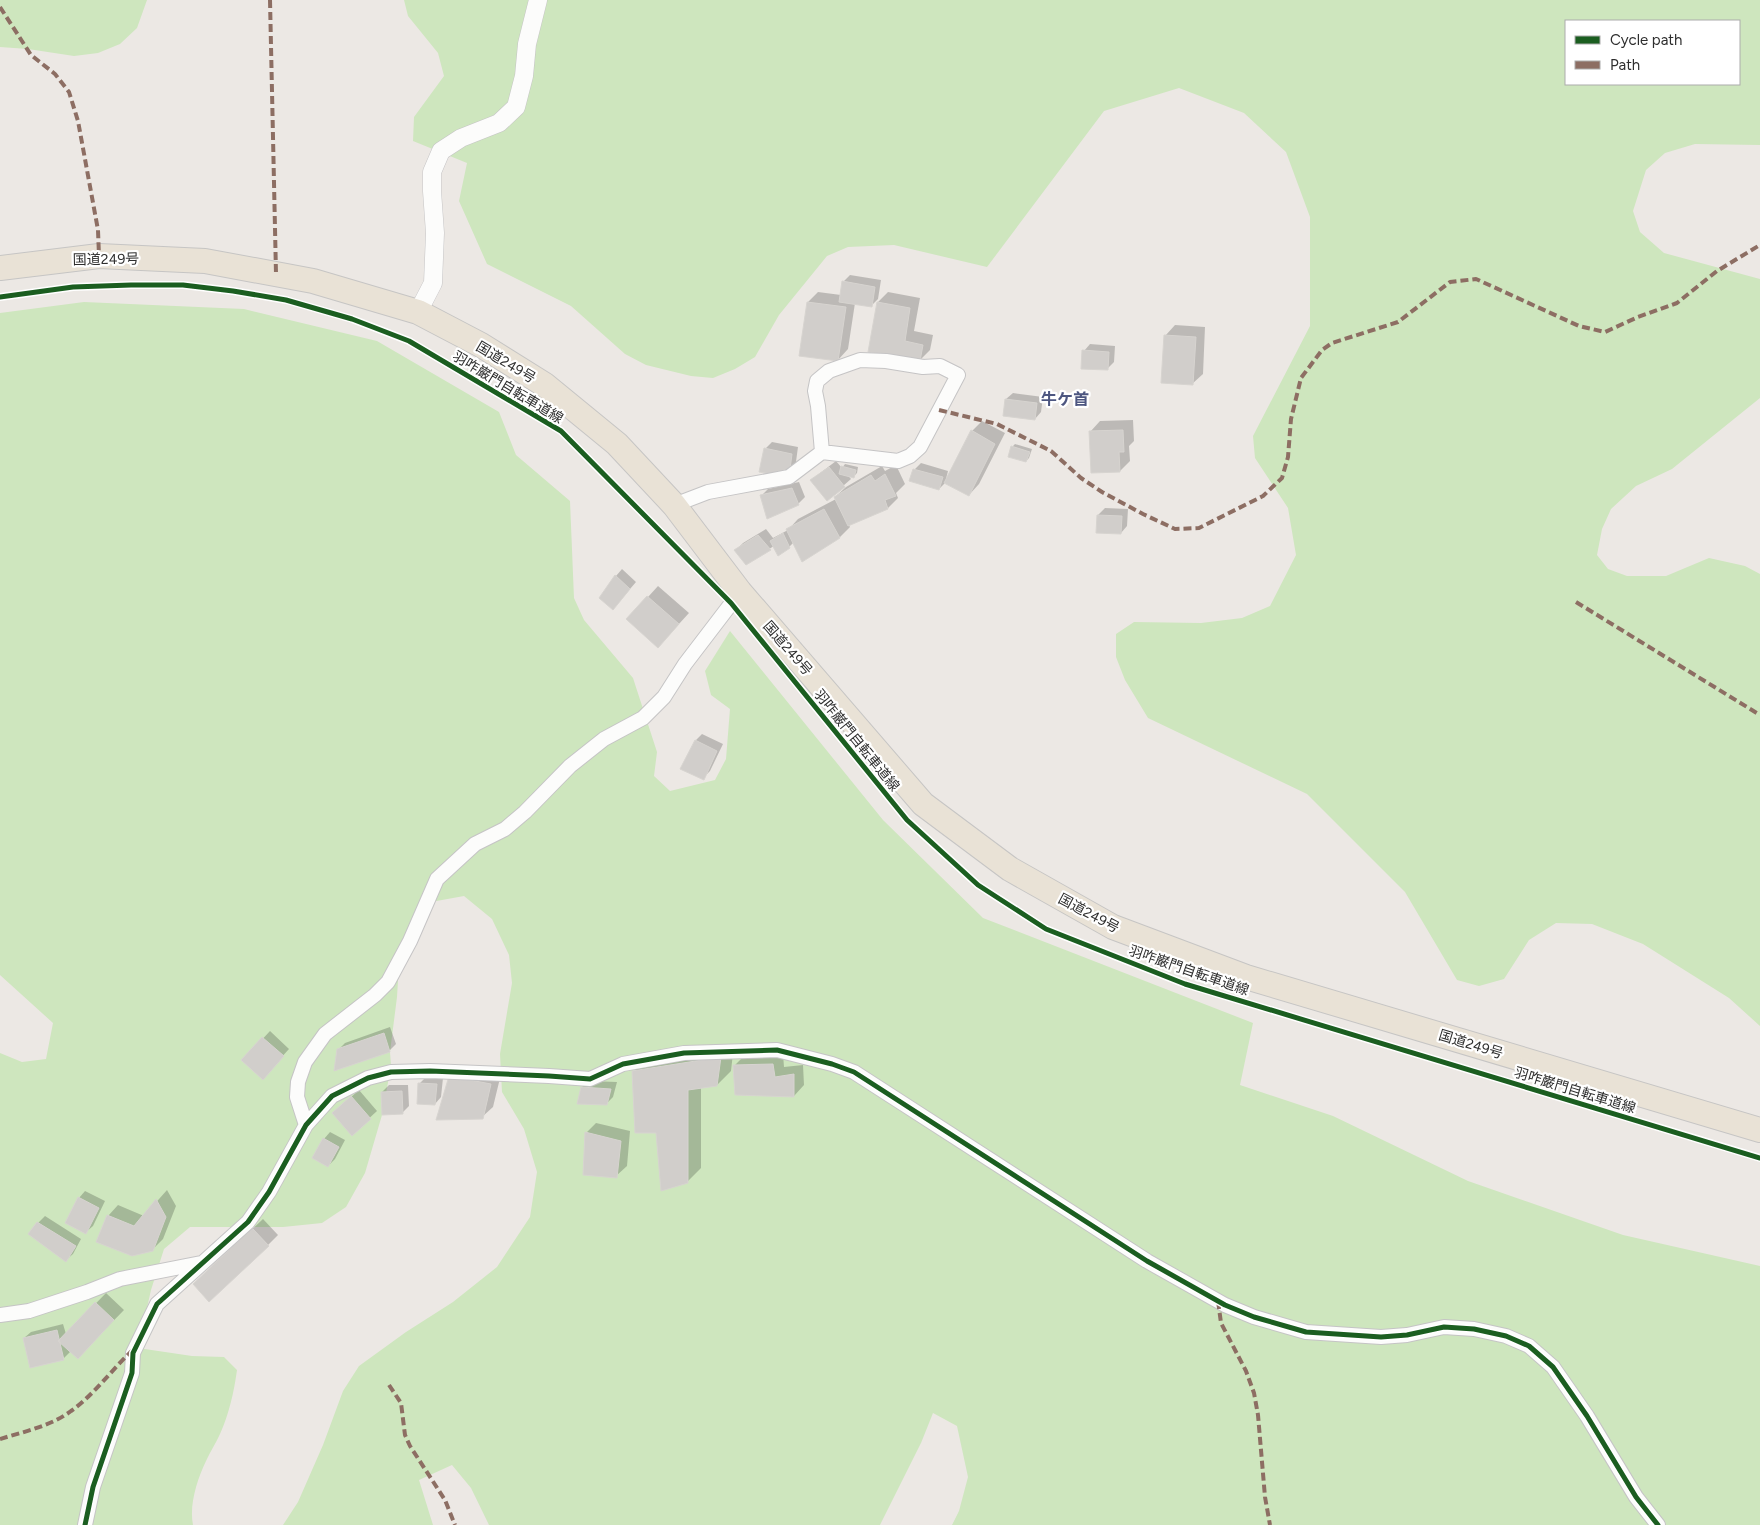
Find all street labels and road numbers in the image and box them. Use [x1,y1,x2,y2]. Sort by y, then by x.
street label: 国道249号 [73,250,139,269]
street label: 国道249号 [473,338,539,387]
street label: 羽咋巌門自転車道線 [449,348,566,427]
street label: 国道249号 [759,618,816,679]
street label: 羽咋巌門自転車道線 [810,686,903,795]
street label: 国道249号 [1055,890,1122,937]
street label: 羽咋巌門自転車道線 [1127,942,1251,999]
street label: 国道249号 [1437,1027,1505,1062]
street label: 羽咋巌門自転車道線 [1512,1064,1638,1117]

